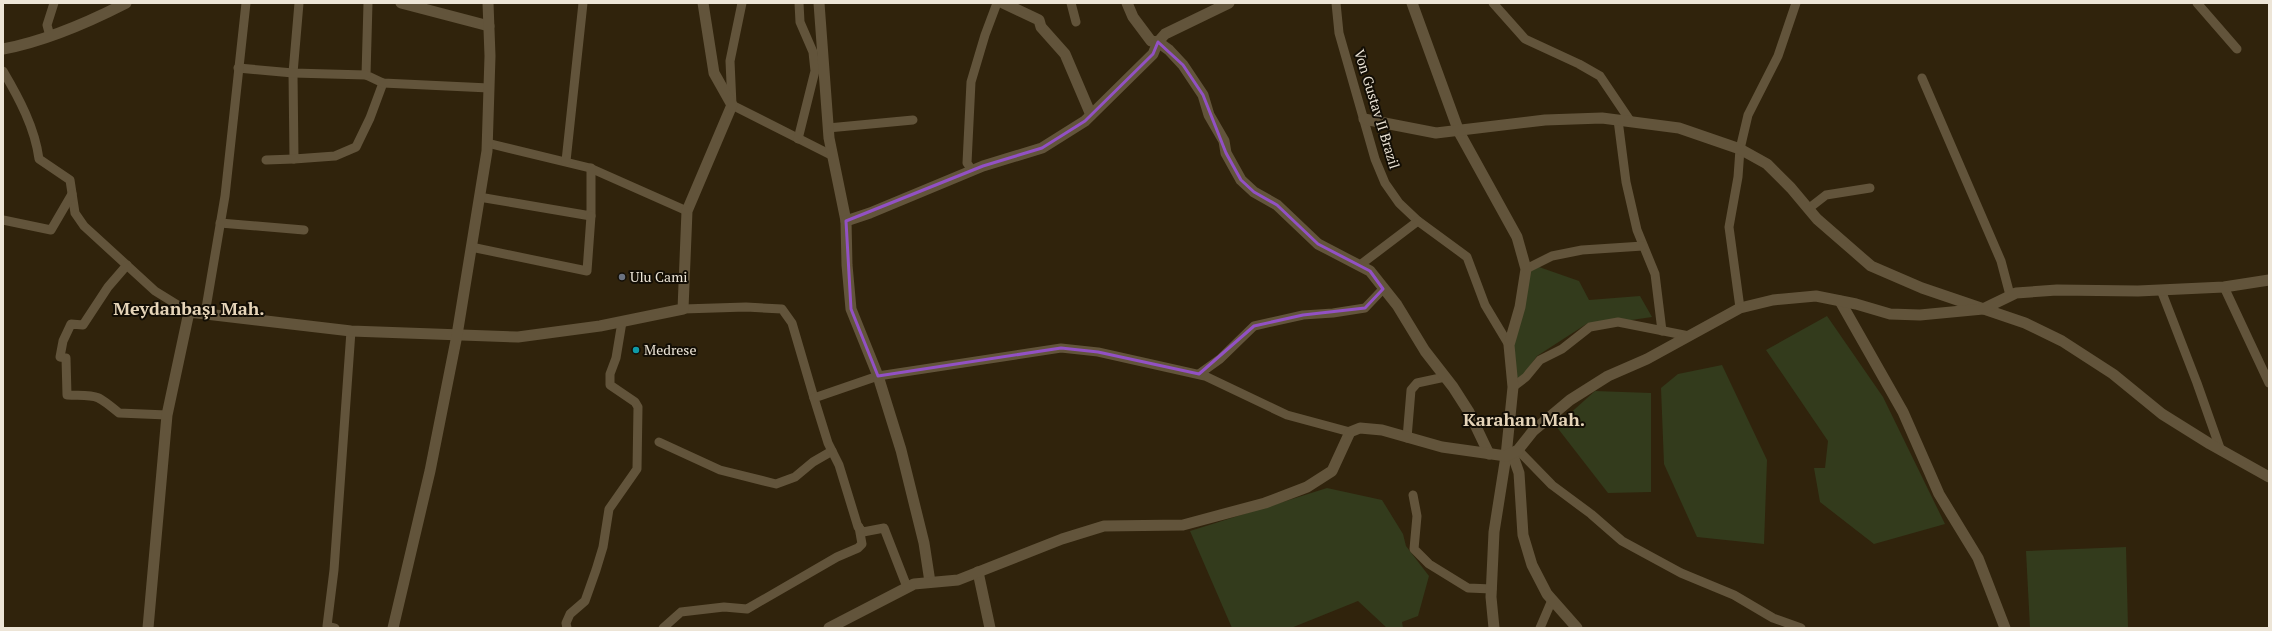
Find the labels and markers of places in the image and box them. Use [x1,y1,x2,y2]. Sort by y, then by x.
place label: Ulu Cami [630,267,687,286]
marker: Ulu Cami [617,272,627,282]
place label: Medrese [644,340,696,359]
marker: Medrese [631,345,641,355]

